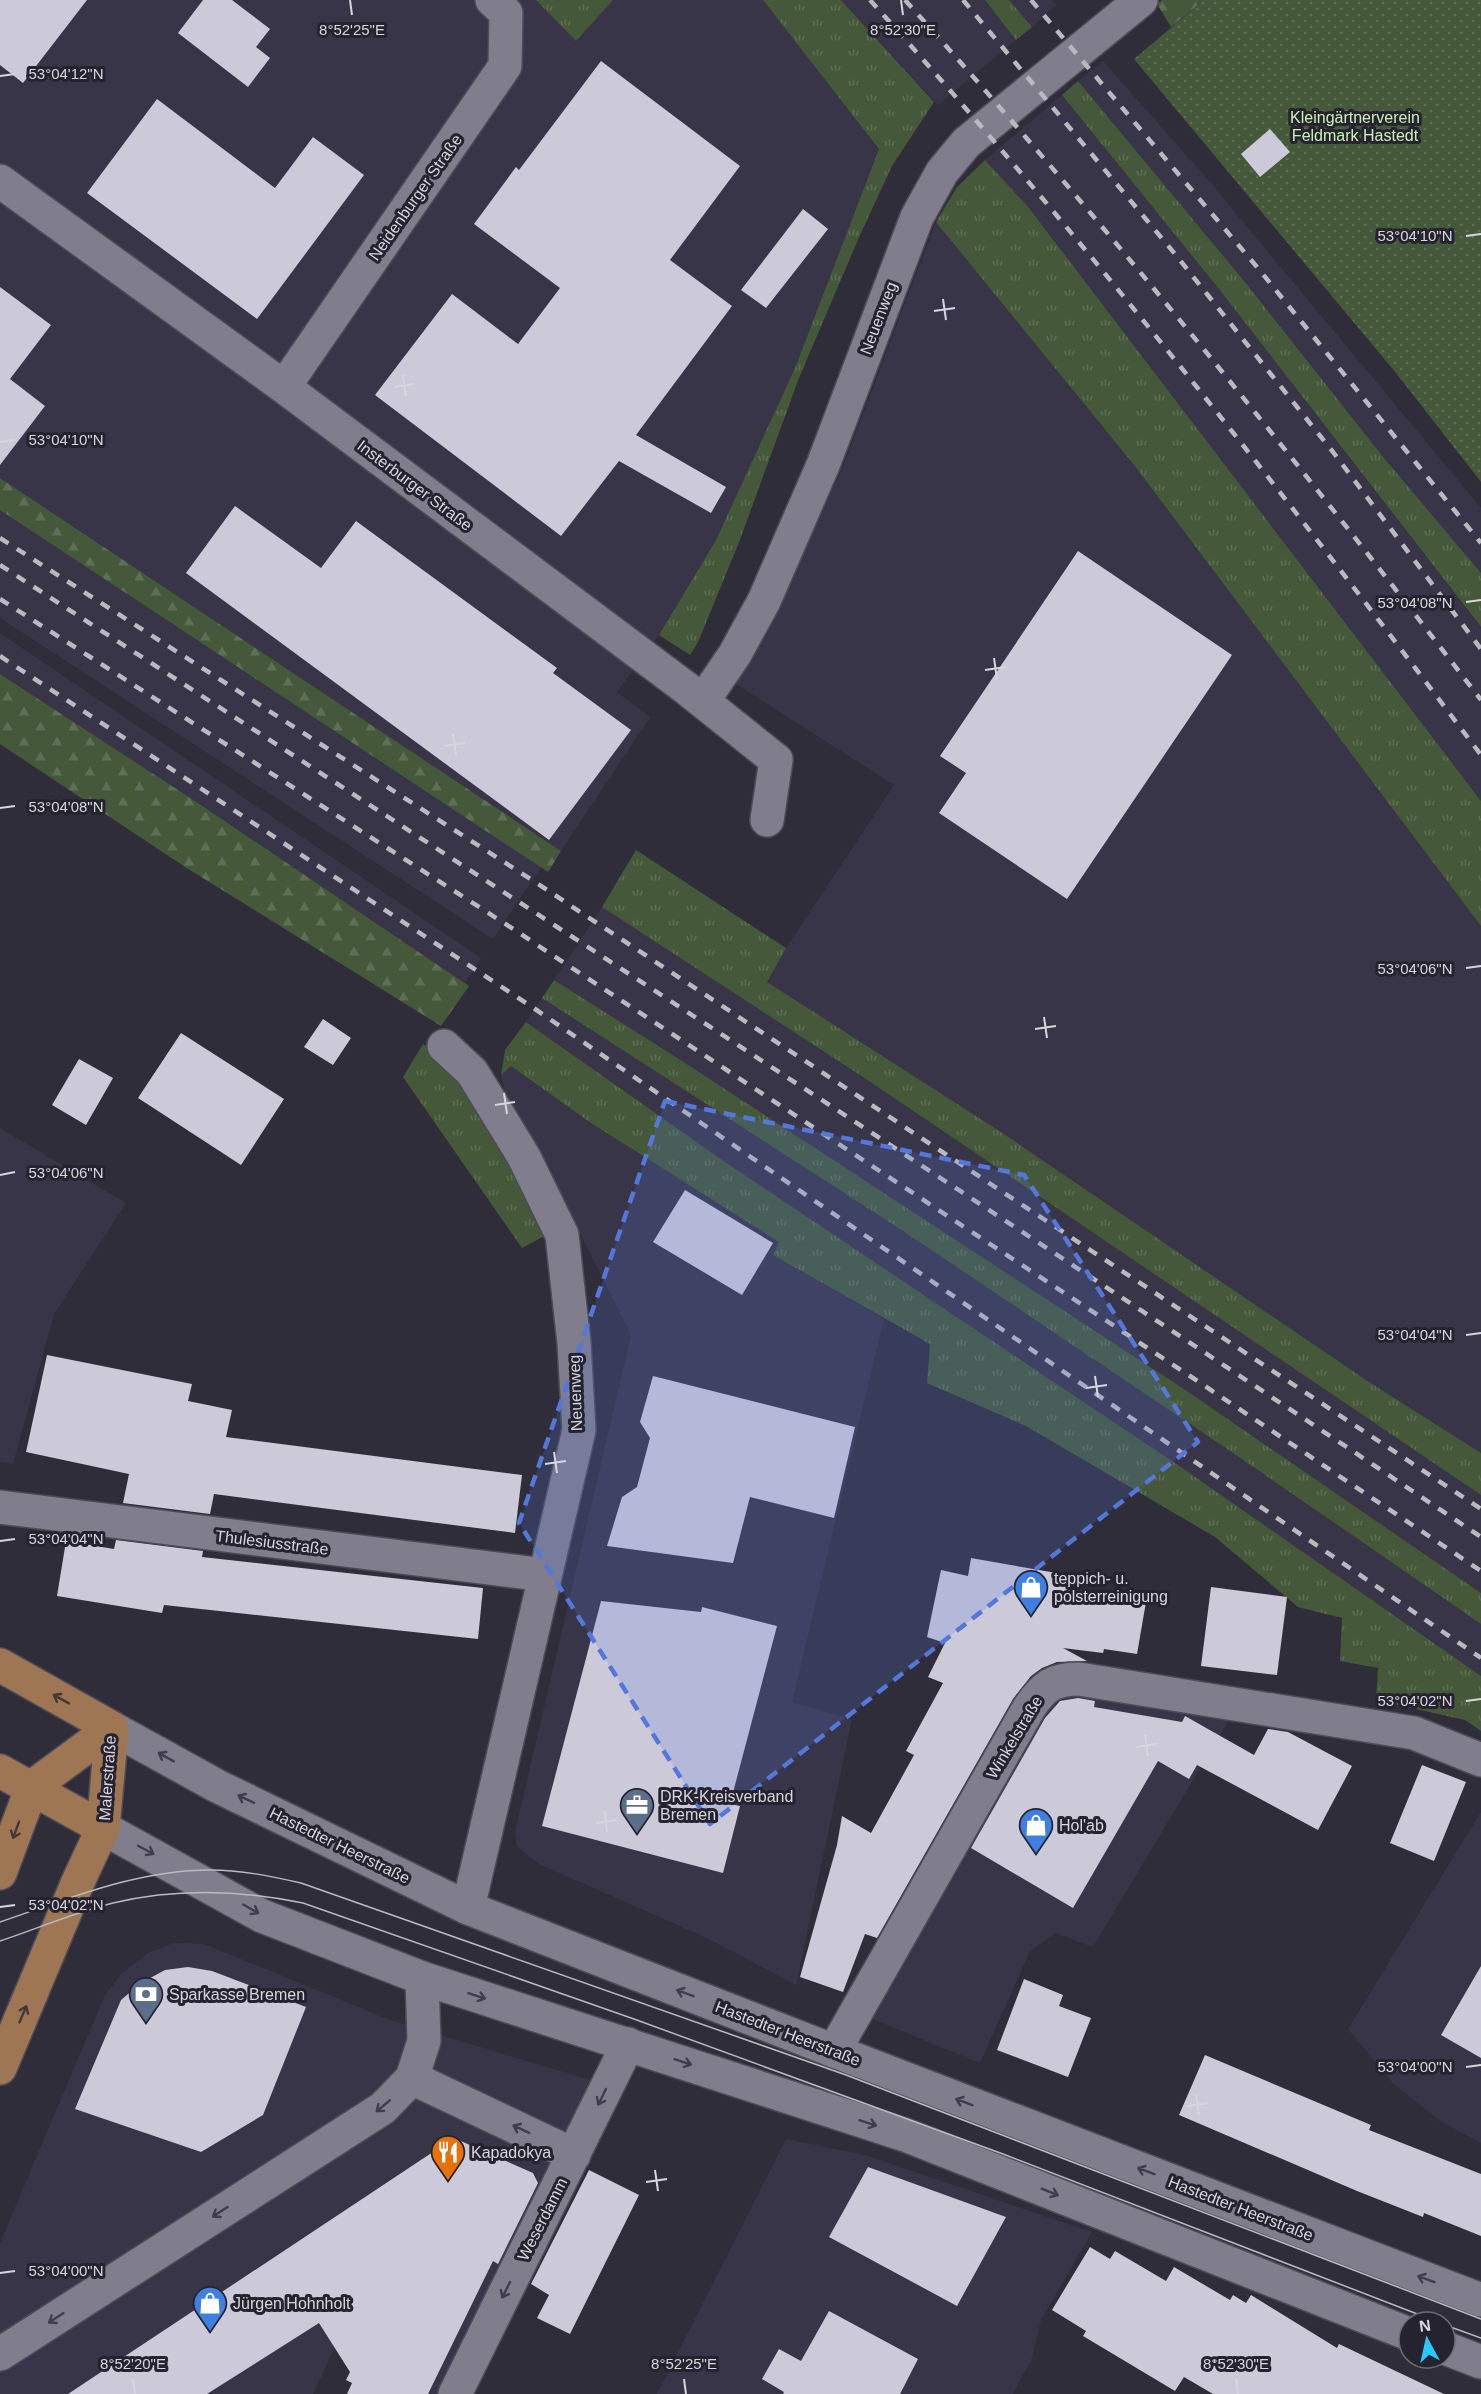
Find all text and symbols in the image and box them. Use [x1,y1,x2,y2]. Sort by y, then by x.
text: 8°52'25"E [319,21,385,38]
text: 8°52'30"E [870,21,936,38]
text: 53°04'12"N [28,65,104,82]
park label: Kleingärtnerverein Feldmark Hastedt [1290,109,1420,144]
street label: Neidenburger Straße [366,131,465,263]
text: 53°04'10"N [1377,227,1453,244]
street label: Neuenweg [857,279,900,357]
text: 53°04'10"N [28,431,104,448]
street label: Insterburger Straße [354,437,475,534]
text: 53°04'08"N [1377,594,1453,611]
text: 53°04'08"N [28,798,104,815]
text: 53°04'06"N [1377,960,1453,977]
text: 53°04'06"N [28,1164,104,1181]
text: 53°04'04"N [1377,1326,1453,1343]
street label: Neuenweg [566,1354,585,1432]
street label: Thulesiusstraße [214,1527,330,1558]
text: 53°04'04"N [28,1530,104,1547]
shop icon: teppich- u. polsterreinigung [1013,1569,1049,1616]
place label: teppich- u. polsterreinigung [1054,1570,1168,1605]
text: 53°04'02"N [1377,1692,1453,1709]
one-way arrow [53,1693,70,1705]
street label: Winkelstraße [983,1693,1046,1782]
street label: Malerstraße [96,1735,119,1821]
one-way arrow [157,1751,174,1763]
office icon: DRK-Kreisverband Bremen [619,1787,655,1834]
place label: DRK-Kreisverband Bremen [660,1788,793,1823]
one-way arrow [237,1792,255,1804]
street label: Hastedter Heerstraße [267,1804,413,1887]
shop icon: Hol'ab [1018,1807,1054,1854]
place label: Hol'ab [1059,1817,1104,1834]
one-way arrow [9,1820,20,1839]
one-way arrow [137,1844,154,1856]
text: 53°04'02"N [28,1896,104,1913]
one-way arrow [242,1904,259,1916]
bank icon: Sparkasse Bremen [128,1976,164,2023]
place label: Sparkasse Bremen [169,1986,305,2003]
one-way arrow [676,1987,694,1998]
one-way arrow [467,1991,486,2002]
street label: Hastedter Heerstraße [713,1998,863,2069]
one-way arrow [17,2005,29,2023]
one-way arrow [673,2057,692,2068]
text: 53°04'00"N [1377,2058,1453,2075]
one-way arrow [596,2087,608,2105]
one-way arrow [955,2095,974,2106]
one-way arrow [376,2099,391,2113]
one-way arrow [858,2118,877,2129]
one-way arrow [513,2123,531,2135]
restaurant icon: Kapadokya [430,2134,466,2181]
place label: Kapadokya [471,2144,551,2161]
one-way arrow [1137,2165,1156,2176]
street label: Hastedter Heerstraße [1166,2173,1316,2244]
street label: Weserdamm [514,2175,571,2263]
one-way arrow [1041,2188,1059,2199]
one-way arrow [212,2206,229,2218]
text: 53°04'00"N [28,2262,104,2279]
one-way arrow [1418,2273,1436,2284]
one-way arrow [500,2281,512,2299]
shop icon: Jürgen Hohnholt [192,2285,228,2332]
place label: Jürgen Hohnholt [233,2295,351,2312]
north arrow [1397,2310,1457,2370]
one-way arrow [48,2312,65,2324]
text: N [1418,2316,1432,2335]
text: 8°52'20"E [100,2355,166,2372]
text: 8°52'25"E [651,2355,717,2372]
text: 8°52'30"E [1203,2355,1269,2372]

